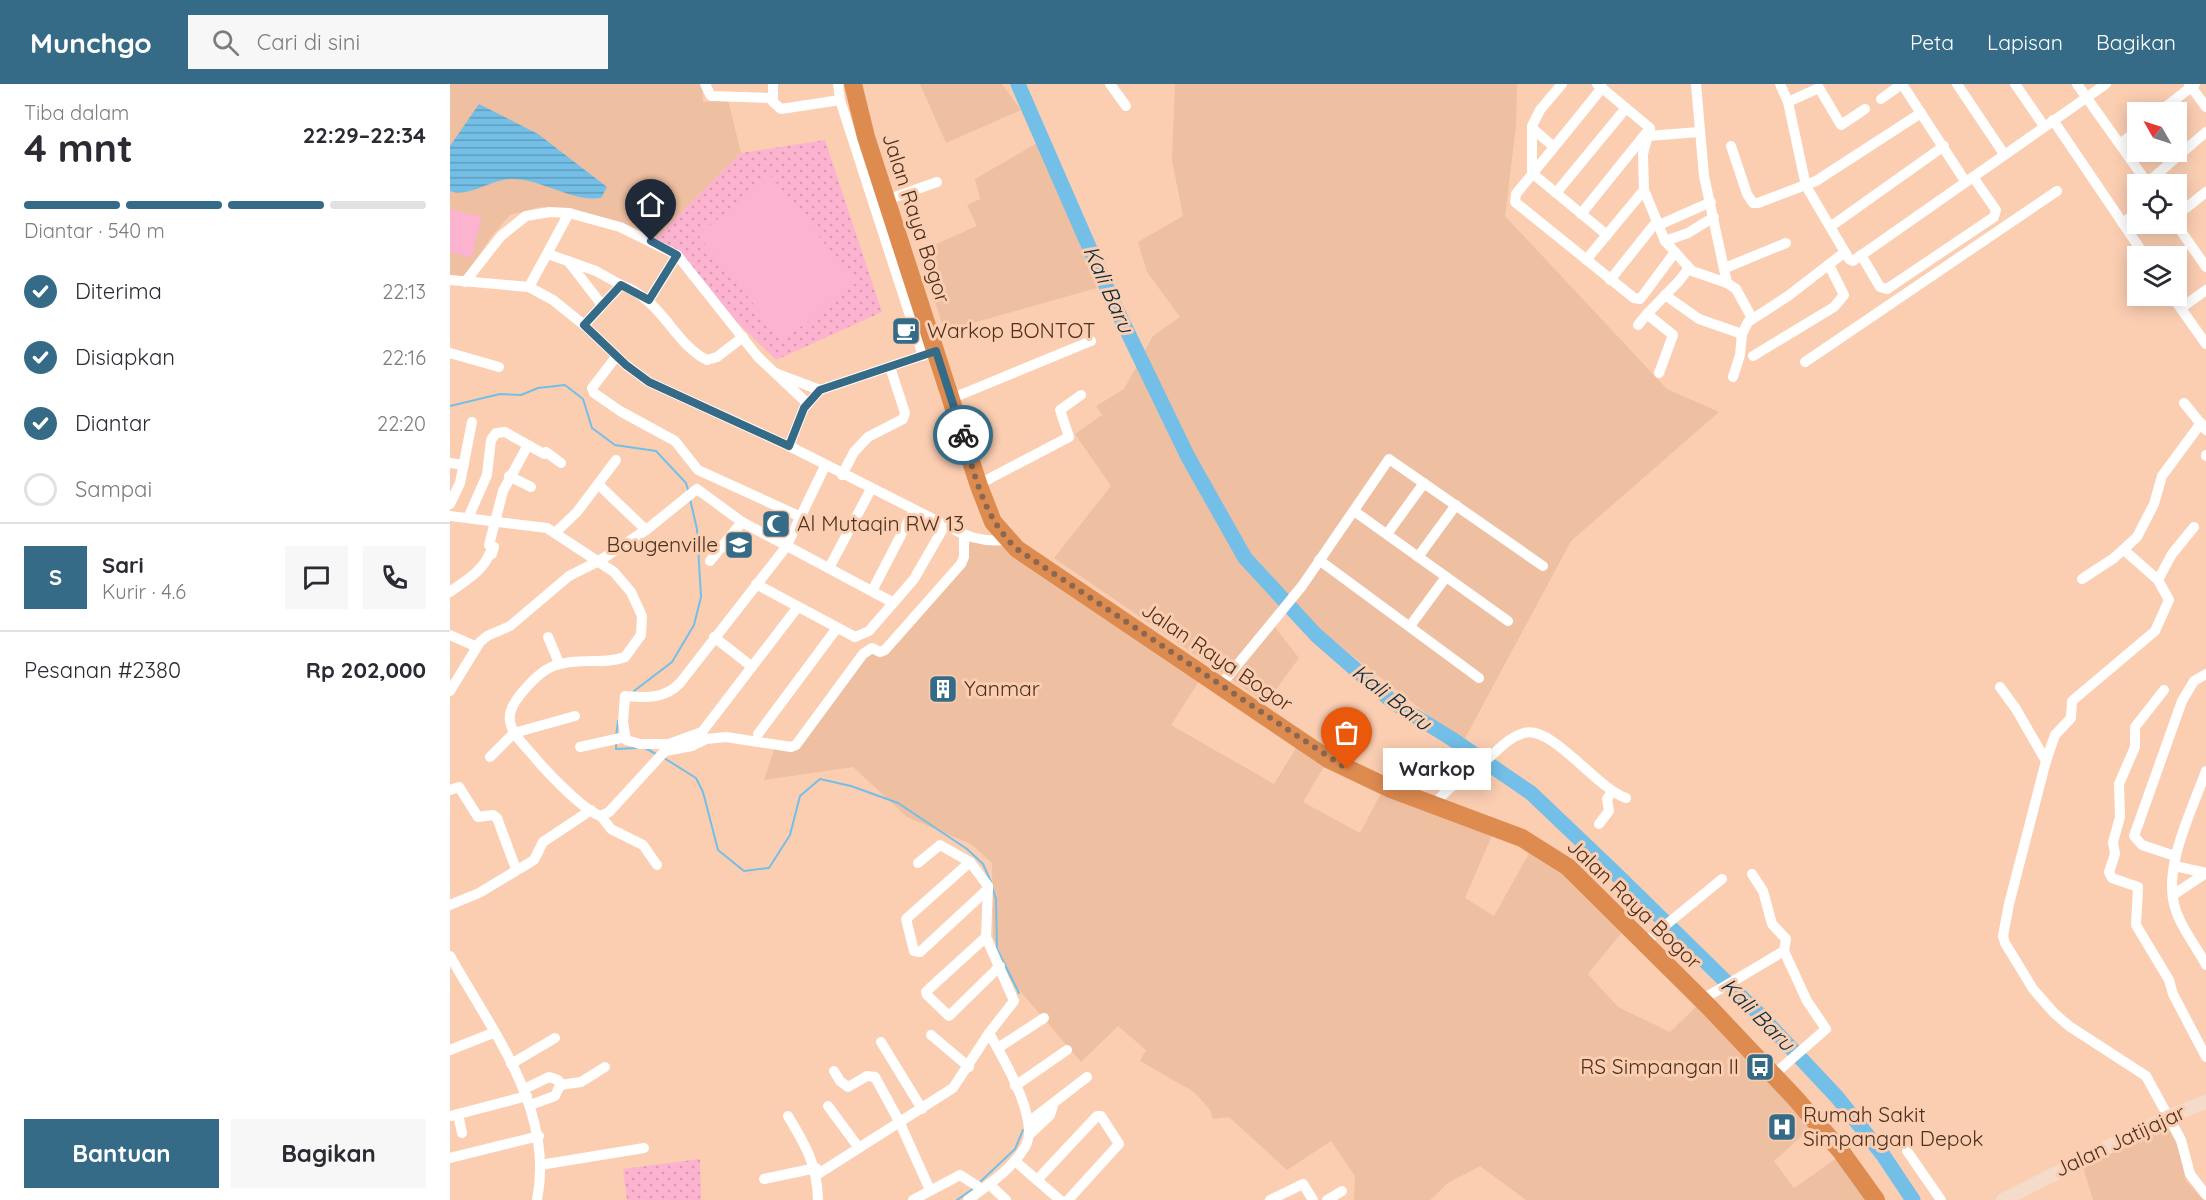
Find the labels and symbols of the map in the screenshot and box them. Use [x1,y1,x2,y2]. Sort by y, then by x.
north arrow [2127,102,2187,162]
street label: Jalan Raya Bogor [877,129,957,306]
pin [625,179,676,241]
water label: Kali Baru [1077,241,1141,338]
cafe icon: Warkop BONTOT [890,315,922,347]
place label: Warkop BONTOT [927,317,1095,343]
courier [933,405,993,465]
mosque icon: Al Mutaqin RW 13 [760,508,792,540]
place label: Al Mutaqin RW 13 [797,510,964,536]
school or university icon: Bougenville [723,529,755,561]
place label: Bougenville [606,531,718,557]
street label: Jalan Raya Bogor [1137,596,1298,716]
water label: Kali Baru [1347,657,1438,737]
building icon: Yanmar [927,673,959,705]
place label: Yanmar [964,675,1040,701]
pin [1321,707,1372,769]
callout: Warkop [1383,748,1491,790]
street label: Jalan Raya Bogor [1562,832,1707,974]
water label: Kali Baru [1715,971,1802,1058]
bus stop icon: RS Simpangan II [1744,1051,1776,1083]
place label: RS Simpangan II [1580,1053,1739,1079]
street label: Jalan Jatijajar [2050,1098,2189,1182]
place label: Rumah Sakit Simpangan Depok [1803,1101,1983,1151]
hospital icon: Rumah Sakit Simpangan Depok [1766,1111,1798,1143]

